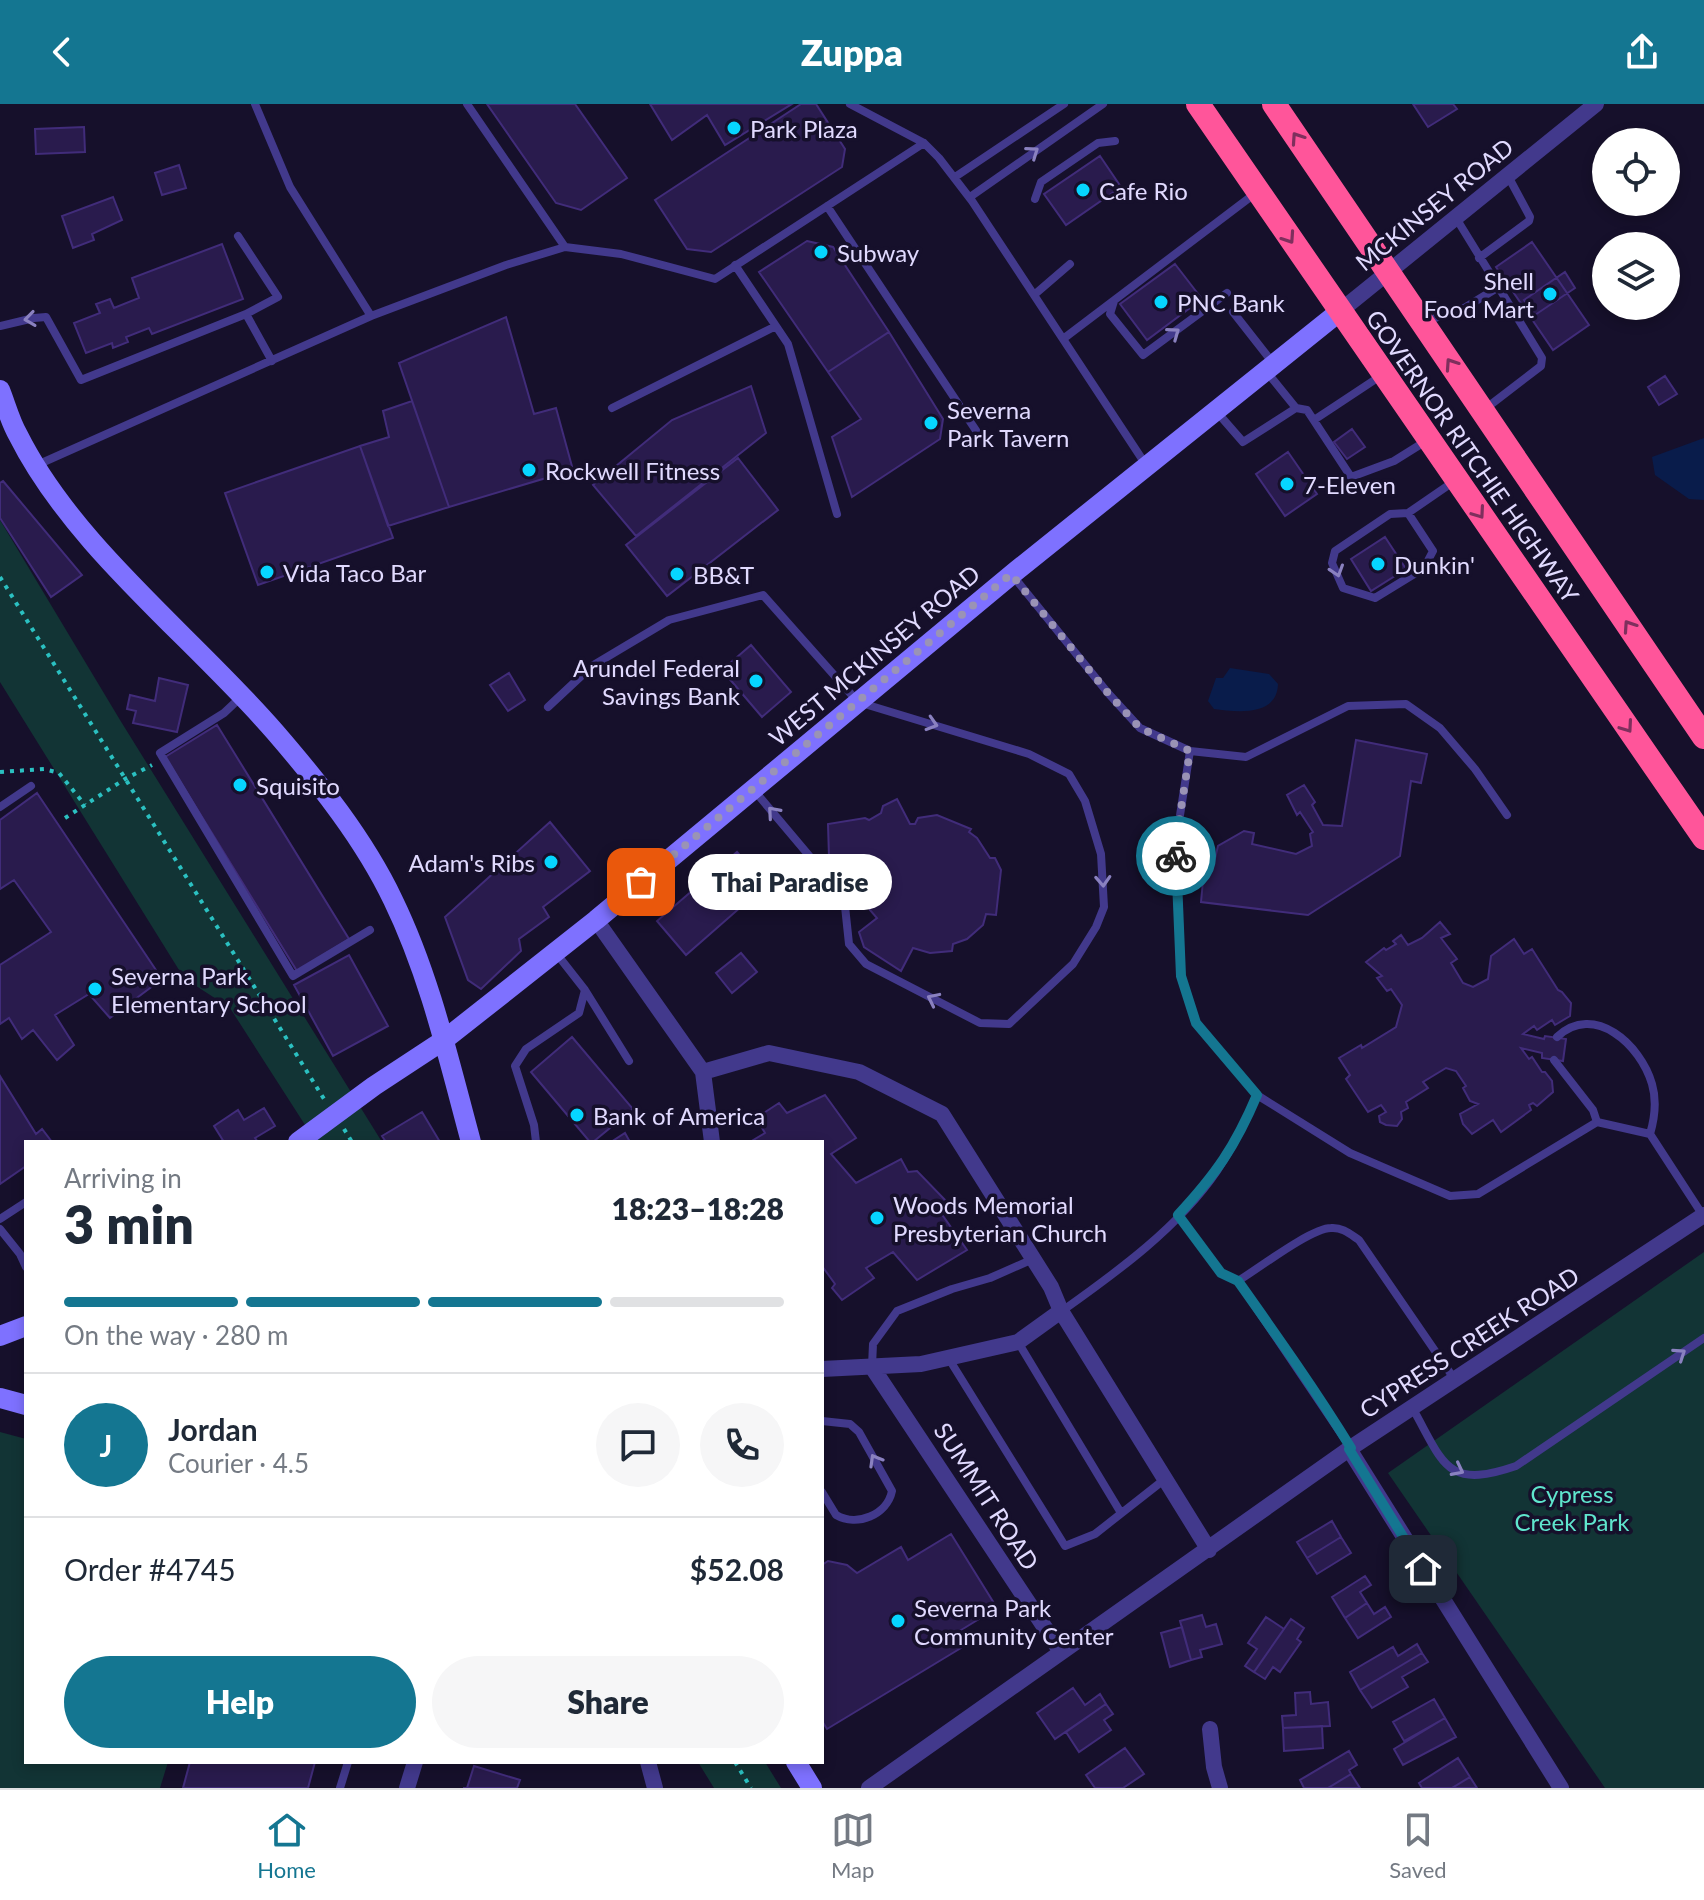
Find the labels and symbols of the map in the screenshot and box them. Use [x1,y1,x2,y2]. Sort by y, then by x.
place label: Park Plaza [750,114,858,143]
marker: Park Plaza [725,119,743,137]
one-way arrow [1292,132,1307,146]
street label: MCKINSEY ROAD [1349,132,1519,276]
one-way arrow [1025,147,1039,162]
place label: Cafe Rio [1099,176,1188,205]
marker: Cafe Rio [1074,181,1092,199]
one-way arrow [1279,229,1294,244]
place label: Subway [837,238,920,267]
marker: Subway [812,243,830,261]
place label: Shell Food Mart [1423,266,1534,323]
marker: Shell Food Mart [1541,285,1559,303]
place label: PNC Bank [1177,288,1286,317]
marker: PNC Bank [1152,293,1170,311]
street label: GOVERNOR RITCHIE HIGHWAY [1361,304,1585,608]
one-way arrow [23,310,37,327]
one-way arrow [1165,328,1179,342]
one-way arrow [1446,359,1461,373]
place label: Severna Park Tavern [947,395,1069,452]
marker: Severna Park Tavern [922,414,940,432]
place label: Rockwell Fitness [545,456,720,485]
marker: Rockwell Fitness [520,461,538,479]
place label: 7-Eleven [1303,470,1396,499]
marker: 7-Eleven [1278,475,1296,493]
one-way arrow [1469,505,1484,519]
place label: Dunkin' [1394,550,1475,579]
marker: Dunkin' [1369,555,1387,573]
place label: Vida Taco Bar [283,558,426,587]
street label: WEST MCKINSEY ROAD [763,558,985,752]
place label: BB&T [693,560,754,589]
marker: Vida Taco Bar [258,563,276,581]
one-way arrow [1328,564,1344,577]
marker: BB&T [668,565,686,583]
one-way arrow [1624,620,1639,634]
place label: Arundel Federal Savings Bank [573,653,741,710]
marker: Arundel Federal Savings Bank [747,672,765,690]
one-way arrow [925,715,939,731]
one-way arrow [1618,718,1633,732]
place label: Squisito [256,771,340,800]
marker: Squisito [231,776,249,794]
one-way arrow [769,807,783,821]
courier [1136,816,1216,896]
place label: Adam's Ribs [408,848,535,877]
pin [607,848,675,916]
marker: Adam's Ribs [542,853,560,871]
callout: Thai Paradise [689,854,893,910]
one-way arrow [1094,875,1111,888]
place label: Severna Park Elementary School [111,961,307,1018]
marker: Severna Park Elementary School [86,980,104,998]
one-way arrow [926,994,941,1009]
place label: Bank of America [593,1101,765,1130]
marker: Bank of America [568,1106,586,1124]
place label: Woods Memorial Presbyterian Church [893,1190,1107,1247]
marker: Woods Memorial Presbyterian Church [868,1209,886,1227]
street label: CYPRESS CREEK ROAD [1354,1260,1584,1424]
one-way arrow [1672,1349,1686,1364]
street label: SUMMIT ROAD [929,1417,1045,1575]
one-way arrow [870,1454,885,1468]
one-way arrow [1450,1460,1464,1476]
park label: Cypress Creek Park [1515,1479,1630,1536]
pin [1389,1535,1457,1603]
place label: Severna Park Community Center [914,1593,1114,1650]
marker: Severna Park Community Center [889,1612,907,1630]

